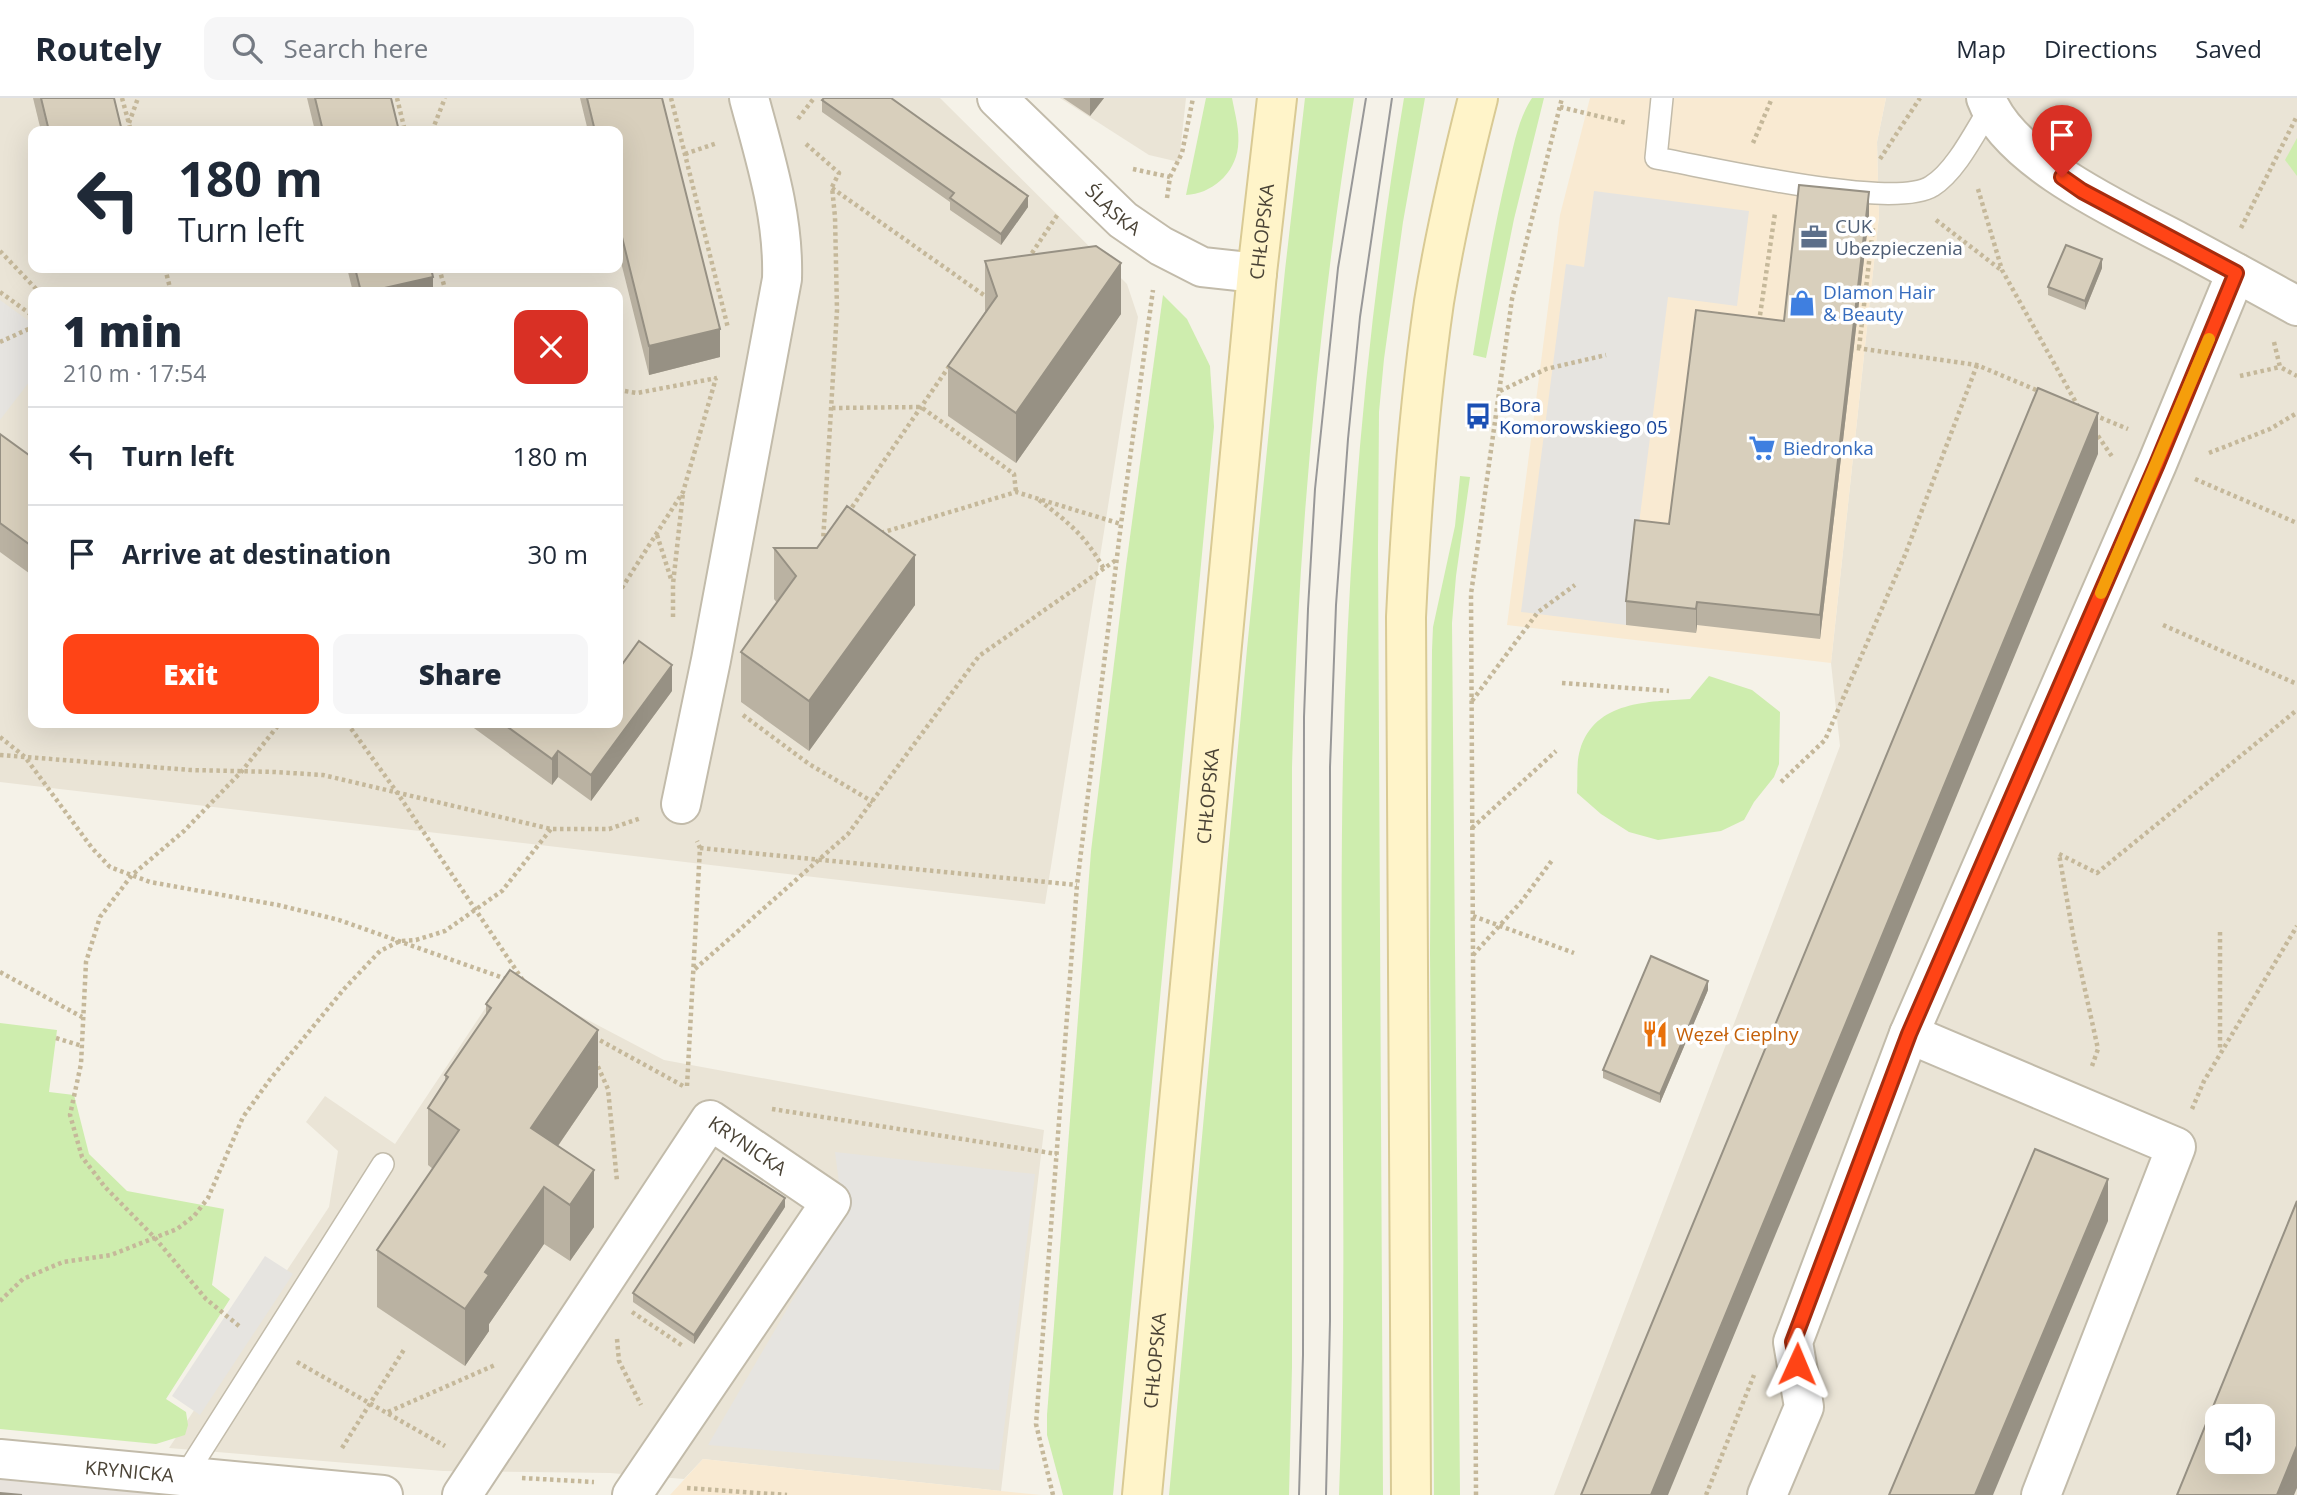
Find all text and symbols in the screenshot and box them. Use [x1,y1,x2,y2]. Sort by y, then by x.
search box [204,17,694,80]
text: Routely [35,26,162,71]
icon: search [228,29,266,67]
text: Search here [284,30,428,66]
text: Map [1956,32,2006,65]
text: Directions [2044,32,2157,65]
text: Saved [2195,32,2262,65]
pin [2032,105,2092,177]
icon: arrive [2043,116,2081,154]
text: 180 m [178,145,323,211]
icon: left [63,154,154,245]
street label: ŚLĄSKA [1080,178,1146,241]
street label: CHŁOPSKA [1243,182,1280,281]
text: Turn left [178,208,304,251]
place label: CUK Ubezpieczenia [1835,213,1963,261]
office icon: CUK Ubezpieczenia [1799,222,1829,252]
place label: DIamon Hair & Beauty [1823,279,1936,327]
shop icon: DIamon Hair & Beauty [1787,288,1817,318]
text: 1 min [63,302,182,359]
button: close [514,310,588,384]
text: 210 m · 17:54 [63,357,206,389]
place label: Bora Komorowskiego 05 [1499,392,1668,440]
bus stop icon: Bora Komorowskiego 05 [1463,401,1493,431]
supermarket icon: Biedronka [1747,433,1777,463]
place label: Biedronka [1783,435,1874,461]
icon: left [63,437,101,475]
text: Turn left [122,438,234,474]
text: 180 m [513,438,588,474]
icon: arrive [63,535,101,573]
text: Arrive at destination [122,536,391,572]
text: 30 m [527,536,588,572]
button: Exit [63,634,319,714]
button: Share [333,634,588,714]
street label: CHŁOPSKA [1190,747,1225,845]
restaurant icon: Węzeł Cieplny [1640,1019,1670,1049]
place label: Węzeł Cieplny [1676,1021,1799,1047]
street label: KRYNICKA [703,1110,792,1181]
street label: CHŁOPSKA [1137,1311,1172,1410]
position arrow [1760,1327,1834,1401]
map controls [2205,1404,2275,1474]
button: sound [2205,1404,2275,1474]
street label: KRYNICKA [84,1454,175,1488]

